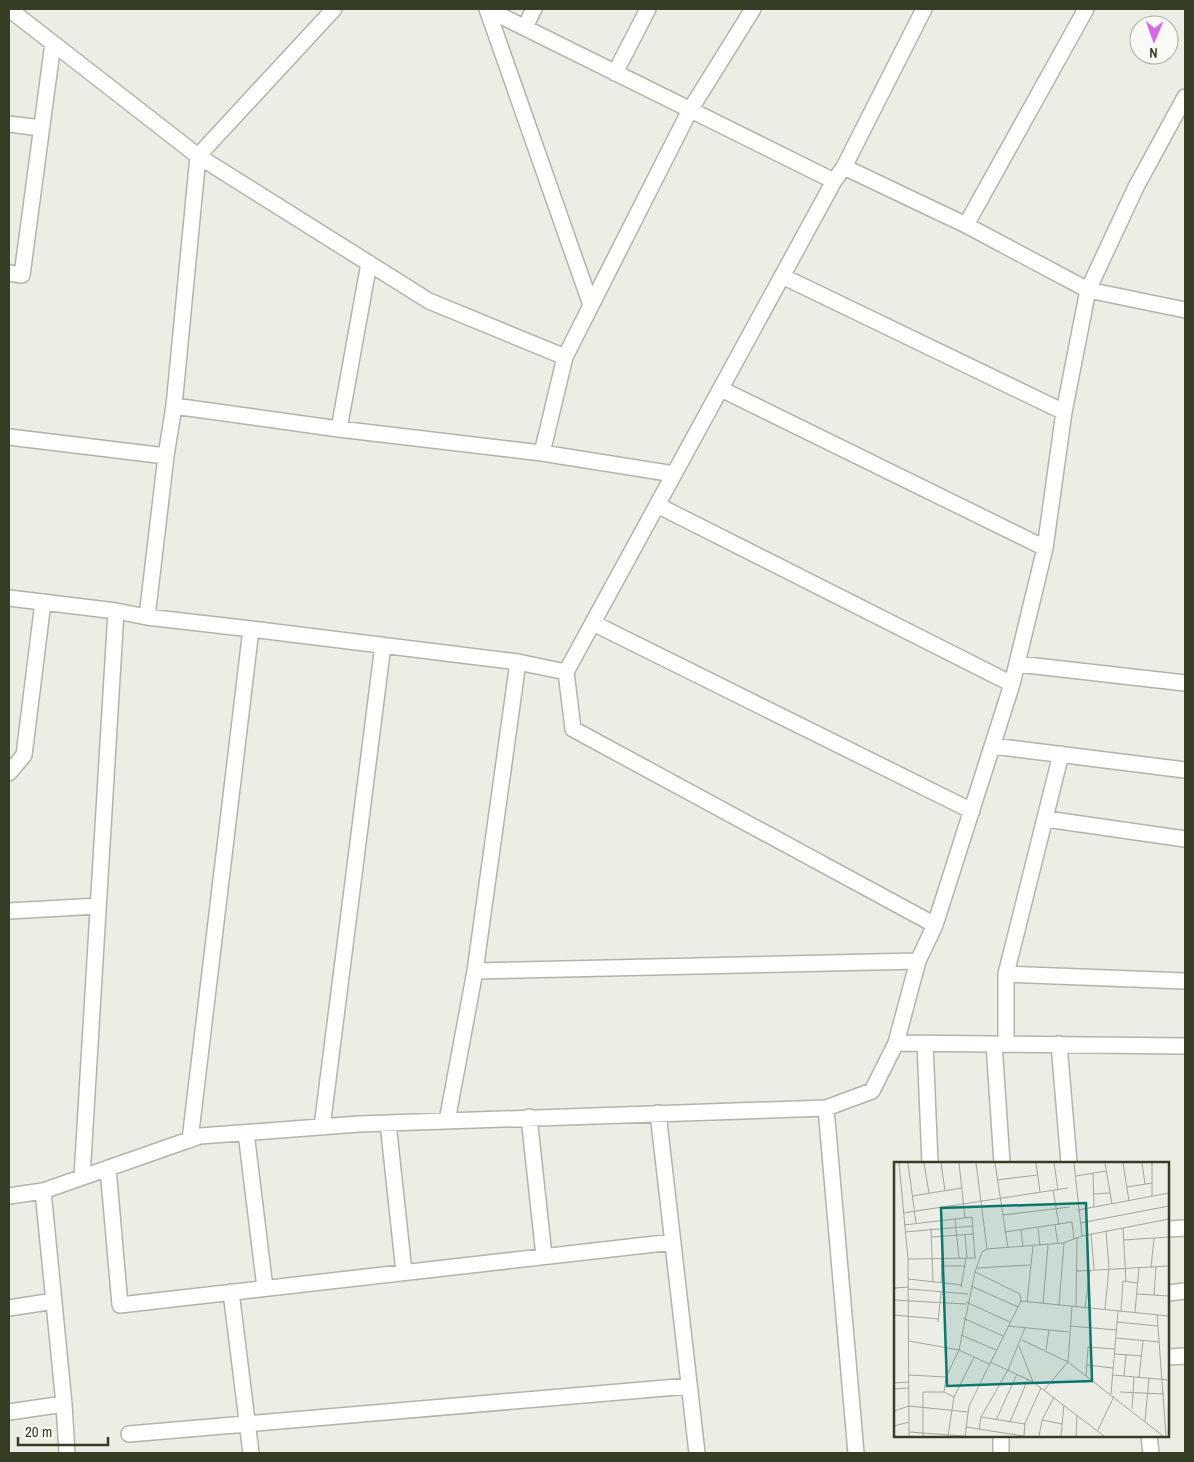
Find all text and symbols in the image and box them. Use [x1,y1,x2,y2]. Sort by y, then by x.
north arrow [1129,15,1179,65]
text: N [1149,44,1158,62]
inset map [894,1162,1169,1437]
scale bar [18,1414,108,1446]
text: 20 m [25,1421,52,1442]

